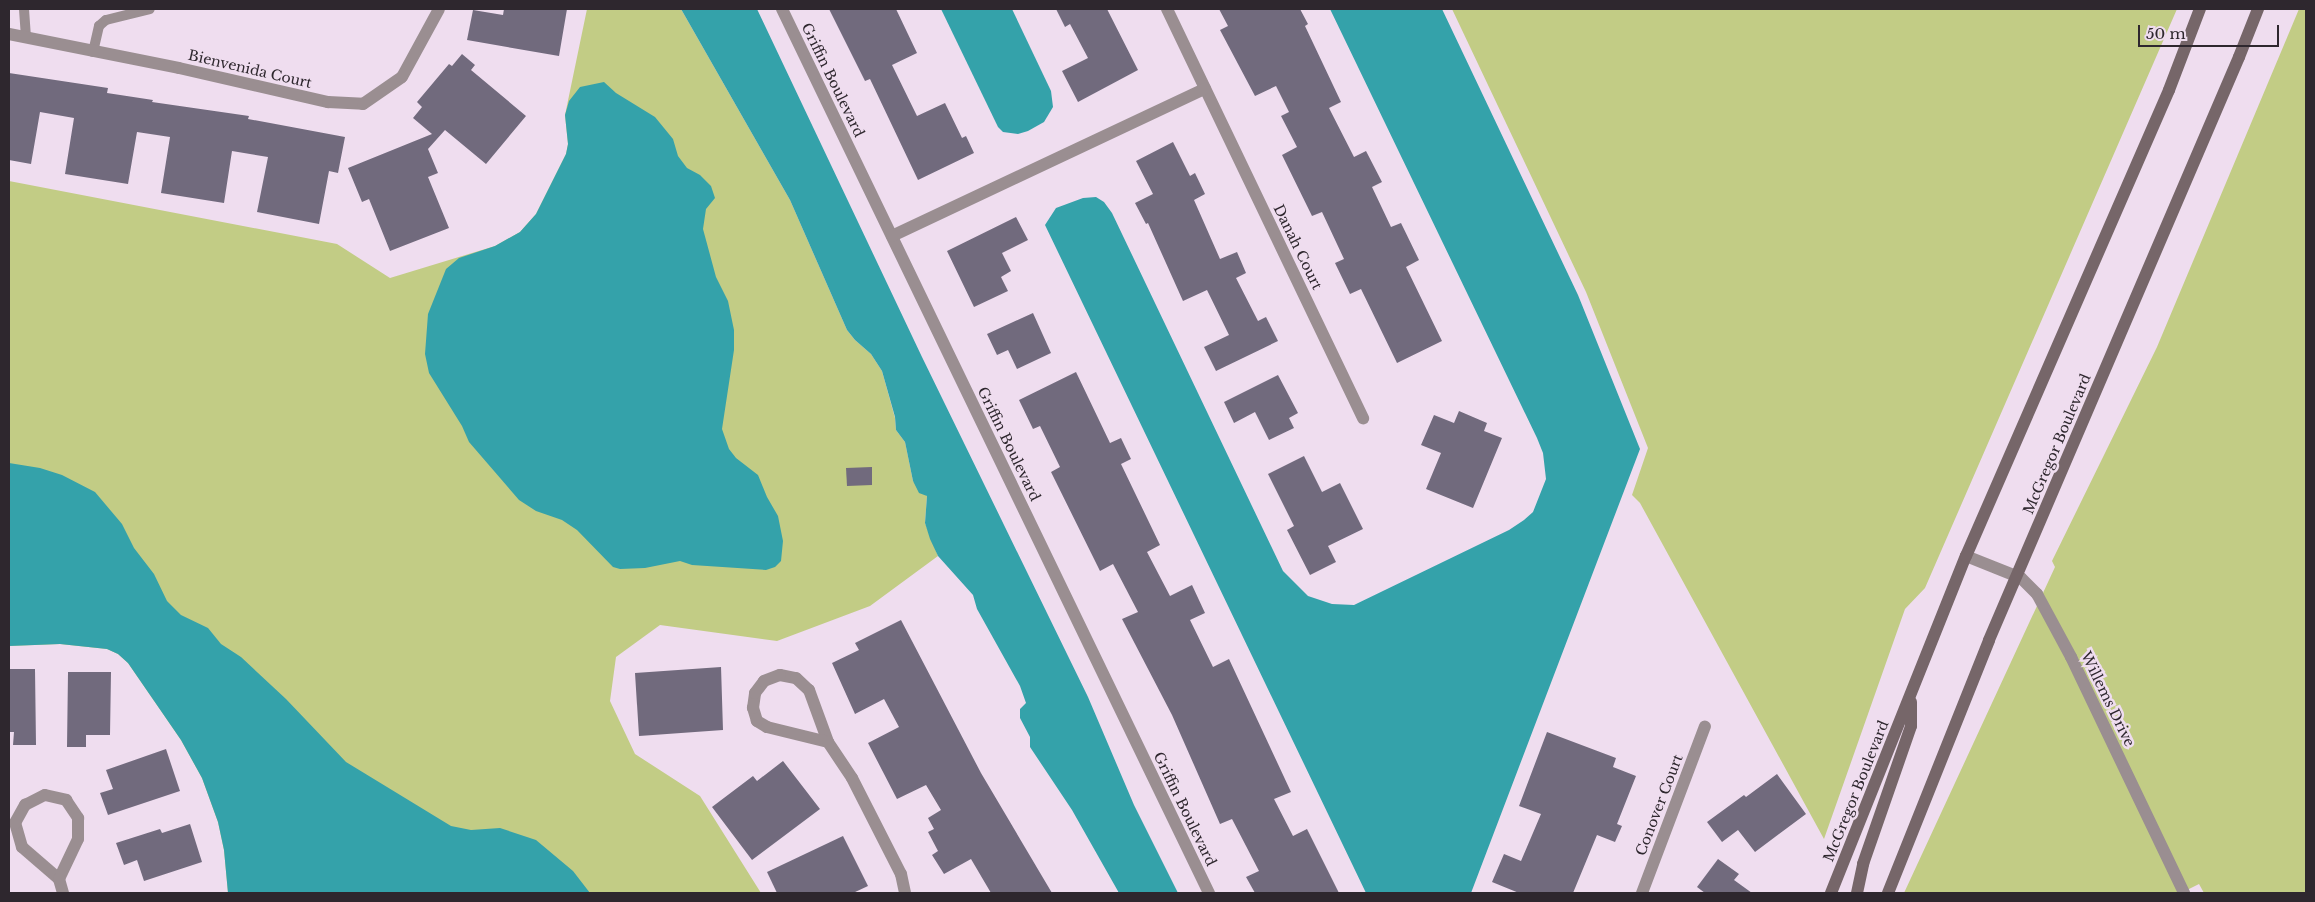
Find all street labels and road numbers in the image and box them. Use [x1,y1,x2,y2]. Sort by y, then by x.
street label: Griffin Boulevard [798,20,868,140]
street label: Bienvenida Court [186,47,314,91]
street label: Danah Court [1270,202,1326,292]
street label: McGregor Boulevard [2020,371,2094,517]
street label: Griffin Boulevard [974,384,1044,504]
street label: Willems Drive [2078,649,2138,749]
street label: McGregor Boulevard [1820,718,1892,864]
street label: Griffin Boulevard [1150,749,1220,869]
street label: Conover Court [1632,752,1686,858]

